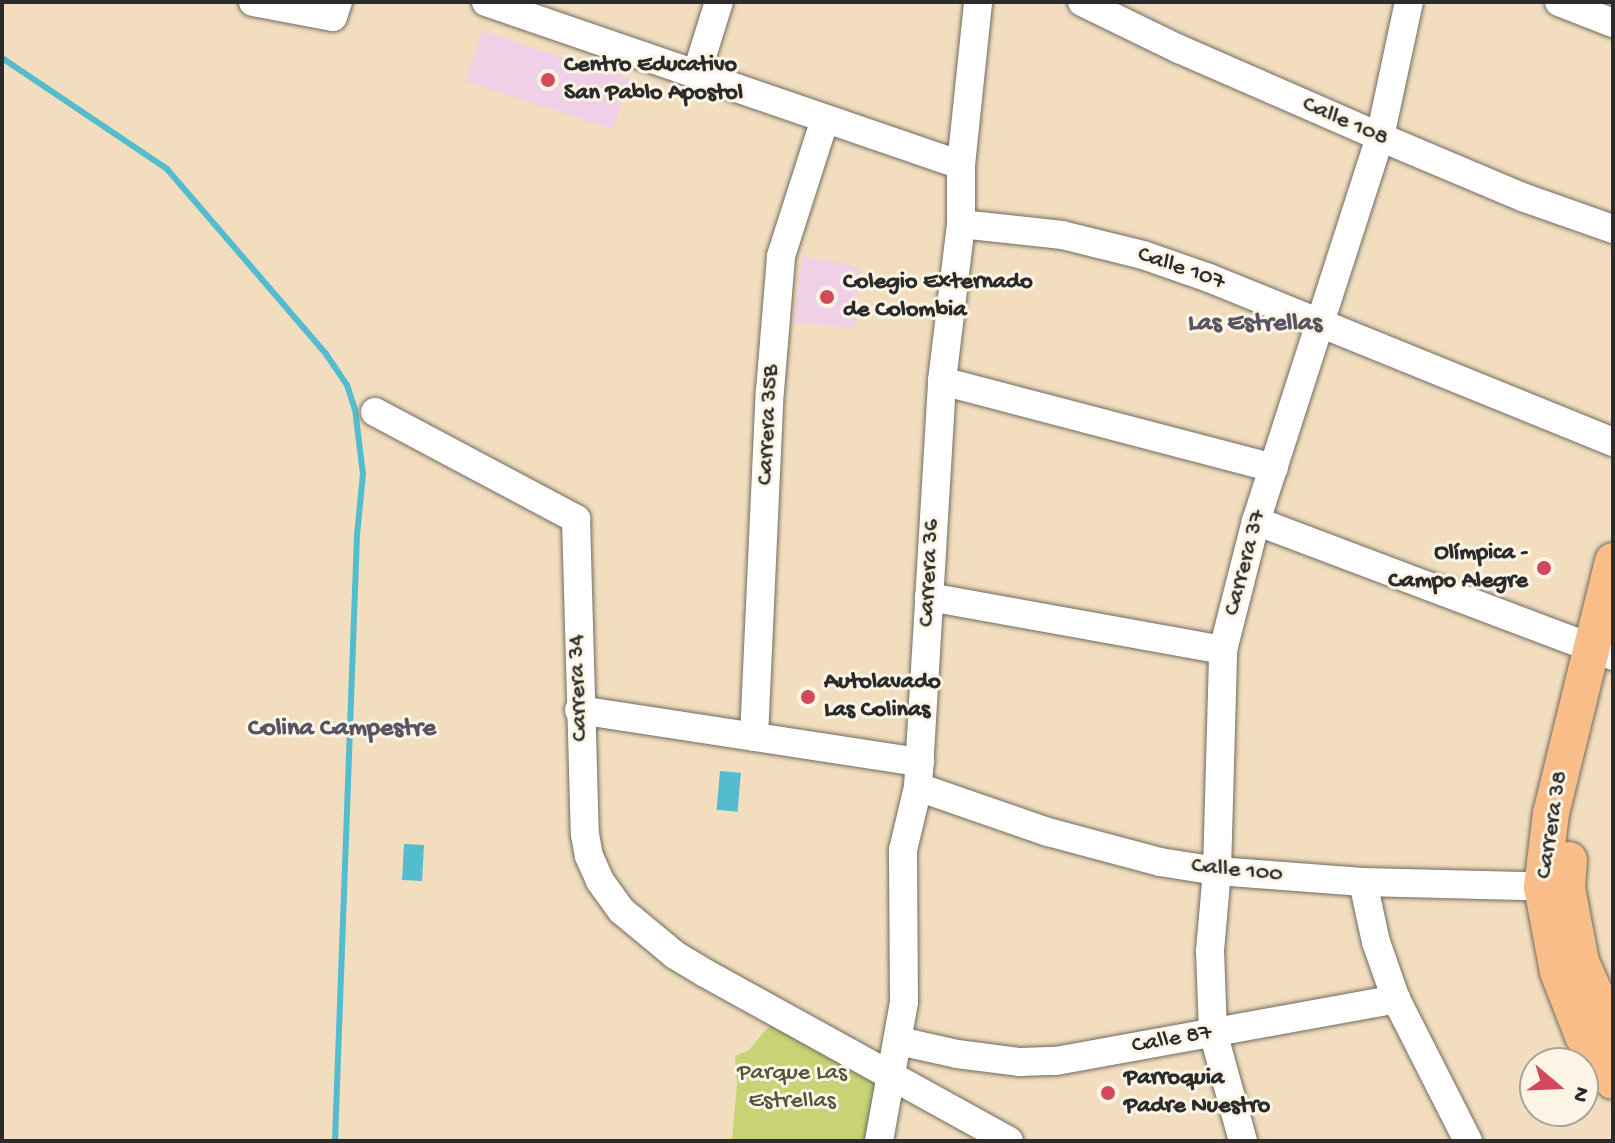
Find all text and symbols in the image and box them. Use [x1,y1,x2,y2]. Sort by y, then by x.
place label: Centro Educativo San Pablo Apostol [564,52,743,108]
marker: Centro Educativo San Pablo Apostol [539,71,557,89]
street label: Calle 108 [1297,90,1393,154]
street label: Calle 107 [1133,241,1229,297]
place label: Colegio Externado de Colombia [843,269,1033,325]
marker: Colegio Externado de Colombia [818,288,836,306]
district label: Las Estrellas [1188,309,1322,341]
street label: Carrera 35B [751,364,787,486]
street label: Carrera 37 [1218,507,1274,619]
street label: Carrera 36 [913,518,947,628]
place label: Olímpica - Campo Alegre [1388,540,1528,596]
marker: Olímpica - Campo Alegre [1535,559,1553,577]
street label: Carrera 34 [563,634,595,742]
place label: Autolavado Las Colinas [824,669,941,725]
marker: Autolavado Las Colinas [799,688,817,706]
district label: Colina Campestre [248,714,436,746]
street label: Carrera 38 [1530,769,1576,881]
street label: Calle 100 [1190,852,1284,890]
street label: Calle 87 [1130,1019,1214,1061]
north arrow [1519,1047,1599,1127]
park label: Parque Las Estrellas [737,1060,847,1116]
place label: Parroquia Padre Nuestro [1124,1065,1270,1121]
text: N [1565,1083,1594,1105]
marker: Parroquia Padre Nuestro [1099,1084,1117,1102]

